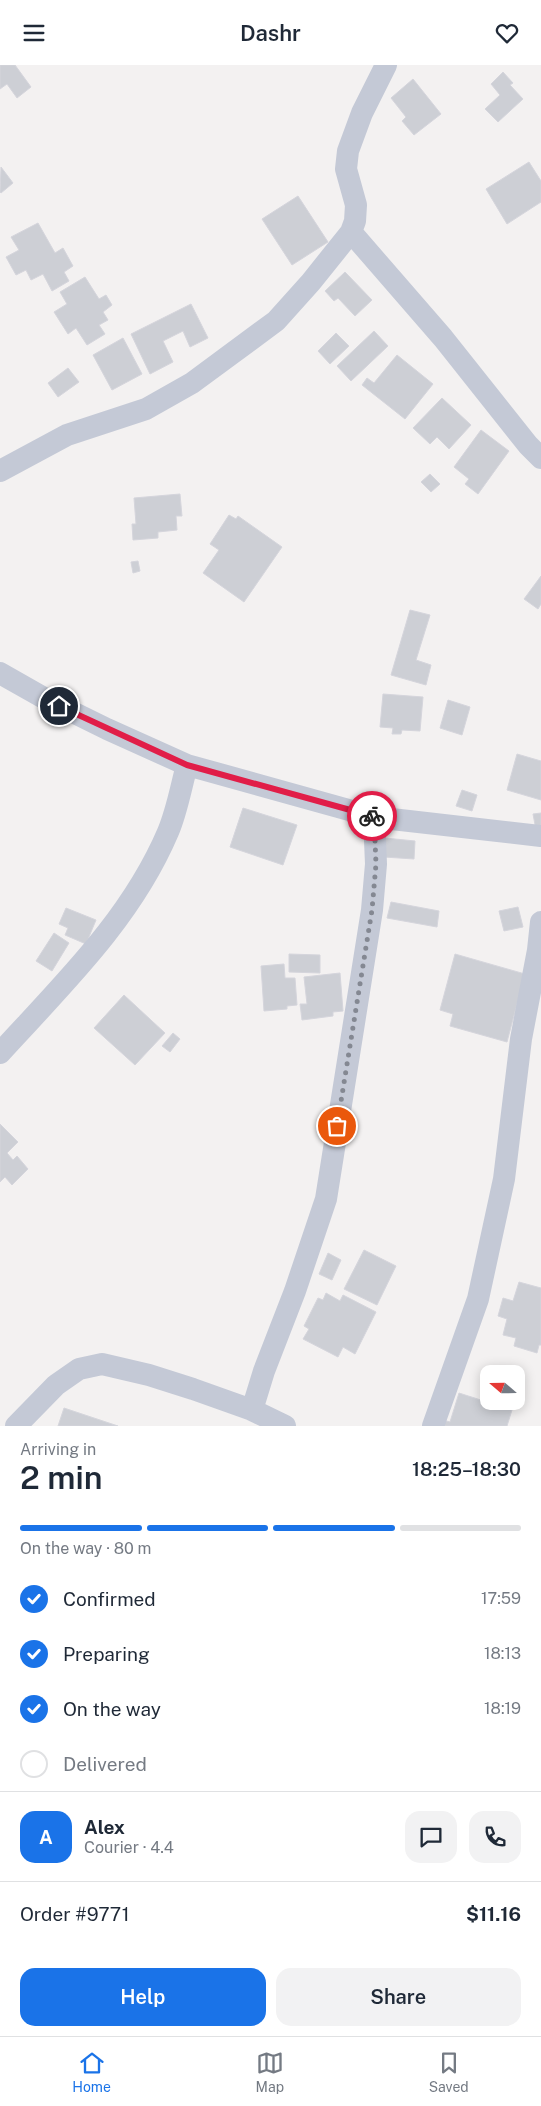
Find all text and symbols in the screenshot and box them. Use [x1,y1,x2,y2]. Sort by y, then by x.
icon: menu [20,19,48,47]
icon: heart [493,19,521,47]
text: Dashr [240,20,301,46]
pin [38,685,80,727]
icon: home [45,692,73,720]
courier [347,791,397,841]
icon: bike [358,802,386,830]
pin [316,1105,358,1147]
icon: bag [323,1112,351,1140]
north arrow [480,1365,525,1410]
map controls [480,1365,525,1410]
text: Arriving in [20,1440,96,1459]
text: 18:25–18:30 [412,1458,521,1480]
text: 2 min [20,1459,103,1496]
text: On the way · 80 m [20,1539,151,1558]
icon: check [20,1585,48,1613]
text: Confirmed [63,1588,156,1610]
text: 17:59 [481,1589,521,1608]
icon: check [20,1640,48,1668]
text: Preparing [63,1643,150,1665]
text: 18:13 [484,1644,521,1663]
icon: check [20,1695,48,1723]
text: On the way [63,1698,161,1720]
text: 18:19 [484,1699,521,1718]
text: Delivered [63,1753,147,1775]
button: chat [405,1811,457,1863]
button: phone [469,1811,521,1863]
text: Alex [84,1816,125,1838]
text: A [39,1826,53,1848]
text: Courier · 4.4 [84,1838,174,1857]
text: Order #9771 [20,1903,129,1925]
text: $11.16 [466,1903,521,1925]
button: Help [20,1968,266,2026]
button: Share [276,1968,521,2026]
tab: Home [72,2049,111,2095]
tab: Map [256,2049,284,2095]
tab: Saved [429,2049,469,2095]

